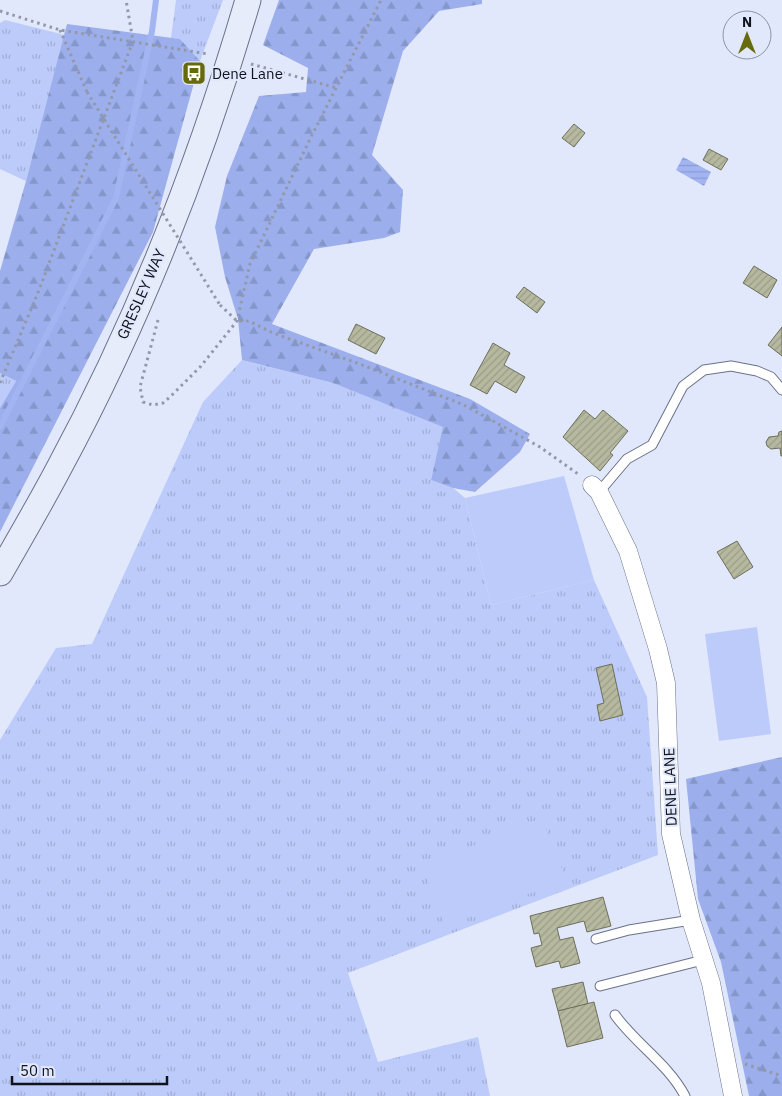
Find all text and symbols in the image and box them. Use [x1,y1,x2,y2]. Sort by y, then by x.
north arrow [722,10,772,60]
text: N [742,13,752,31]
bus stop icon: Dene Lane [181,60,207,86]
place label: Dene Lane [212,64,283,83]
street label: GRESLEY WAY [113,246,169,342]
street label: DENE LANE [659,747,681,827]
scale bar [12,1054,168,1086]
text: 50 m [20,1061,55,1080]

